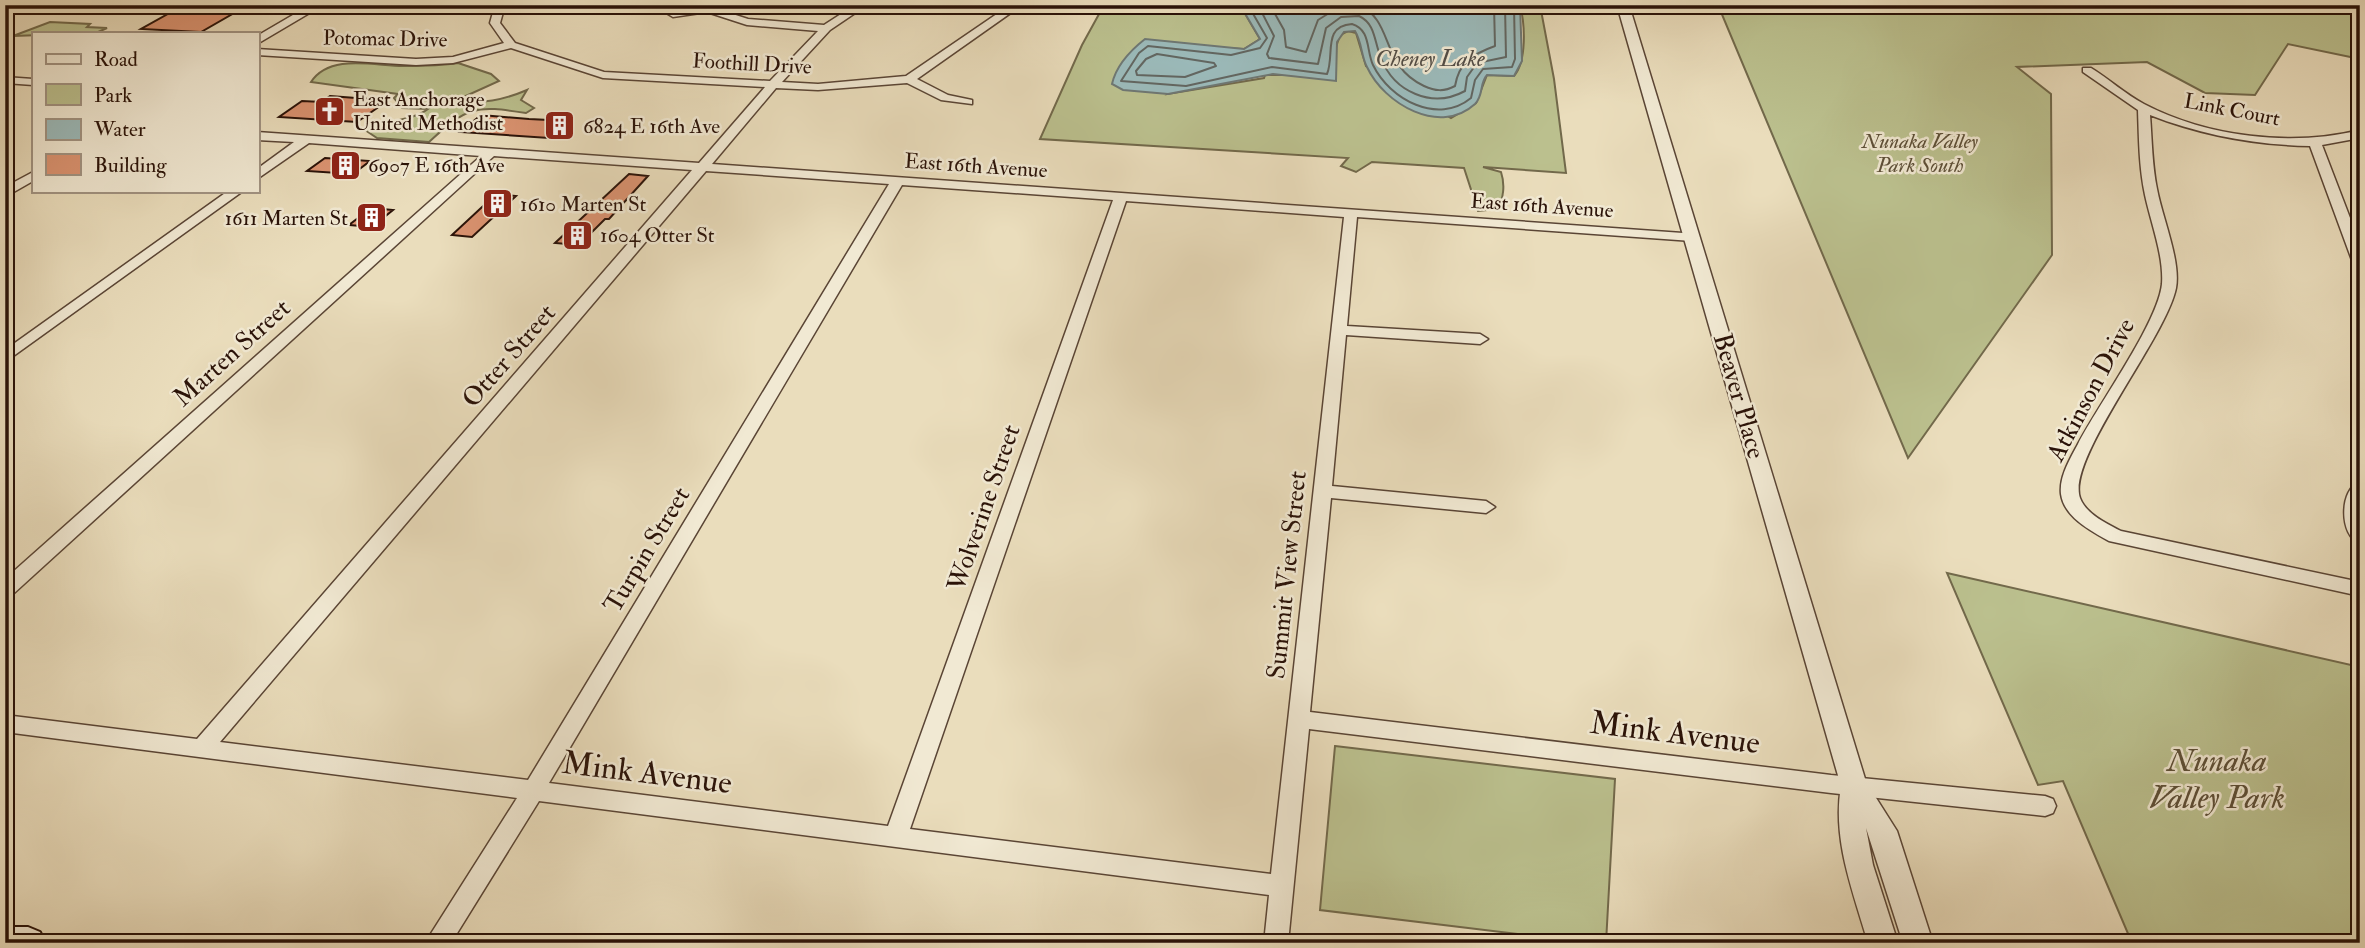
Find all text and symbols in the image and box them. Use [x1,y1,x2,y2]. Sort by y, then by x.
street label: Potomac Drive [323,24,448,54]
legend [32,32,259,192]
water label: Cheney Lake [1375,44,1485,73]
text: Road [94,46,139,73]
street label: Foothill Drive [692,47,813,81]
text: Park [94,82,132,109]
place label: East Anchorage United Methodist [353,86,504,137]
street label: Link Court [2182,87,2282,133]
church icon: East Anchorage United Methodist [313,94,347,128]
building icon: 6824 E 16th Ave [543,109,577,143]
place label: 6824 E 16th Ave [583,113,720,140]
text: Water [93,116,146,143]
park label: Nunaka Valley Park South [1861,128,1979,179]
building icon: 6907 E 16th Ave [328,148,362,182]
street label: East 16th Avenue [904,148,1049,184]
text: Building [94,152,167,179]
place label: 6907 E 16th Ave [368,152,505,179]
building icon: 1610 Marten St [480,187,514,221]
street label: East 16th Avenue [1470,188,1615,224]
place label: 1610 Marten St [520,191,647,218]
building icon: 1611 Marten St [354,201,388,235]
place label: 1611 Marten St [225,205,348,232]
building icon: 1604 Otter St [560,218,594,252]
place label: 1604 Otter St [600,222,715,249]
street label: Marten Street [167,292,297,414]
street label: Otter Street [455,298,563,414]
street label: Atkinson Drive [2039,313,2142,468]
street label: Beaver Place [1706,330,1772,463]
street label: Wolverine Street [940,421,1027,596]
street label: Summit View Street [1260,469,1314,681]
street label: Turpin Street [597,481,698,619]
street label: Mink Avenue [1588,703,1762,763]
park label: Nunaka Valley Park [2149,741,2285,818]
street label: Mink Avenue [560,743,734,803]

